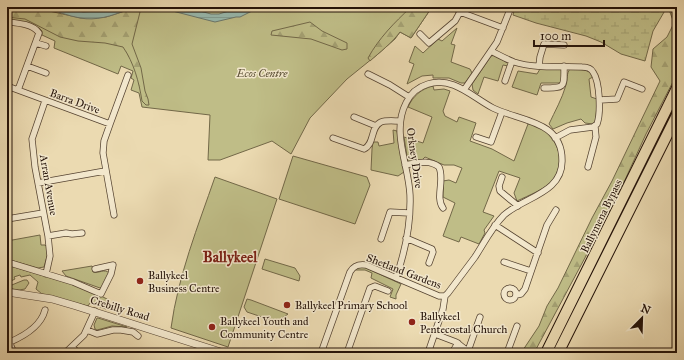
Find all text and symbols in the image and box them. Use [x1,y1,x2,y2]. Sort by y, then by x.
scale bar [534,22,604,48]
text: 100 m [540,29,571,43]
park label: Ecos Centre [236,67,288,80]
street label: Barra Drive [48,86,102,117]
street label: Orkney Drive [404,127,425,190]
street label: Arran Avenue [37,153,60,217]
street label: Ballymena Bypass [578,177,625,255]
district label: Ballykeel [203,248,258,267]
street label: Shetland Gardens [365,251,443,292]
place label: Ballykeel Business Centre [148,269,220,295]
marker: Ballykeel Business Centre [135,276,145,286]
street label: Crebilly Road [89,293,151,324]
north arrow [622,298,662,338]
place label: Ballykeel Primary School [295,299,407,312]
marker: Ballykeel Primary School [282,300,292,310]
text: N [639,301,653,317]
place label: Ballykeel Pentecostal Church [420,310,507,336]
place label: Ballykeel Youth and Community Centre [220,315,309,341]
marker: Ballykeel Pentecostal Church [407,317,417,327]
marker: Ballykeel Youth and Community Centre [207,322,217,332]

